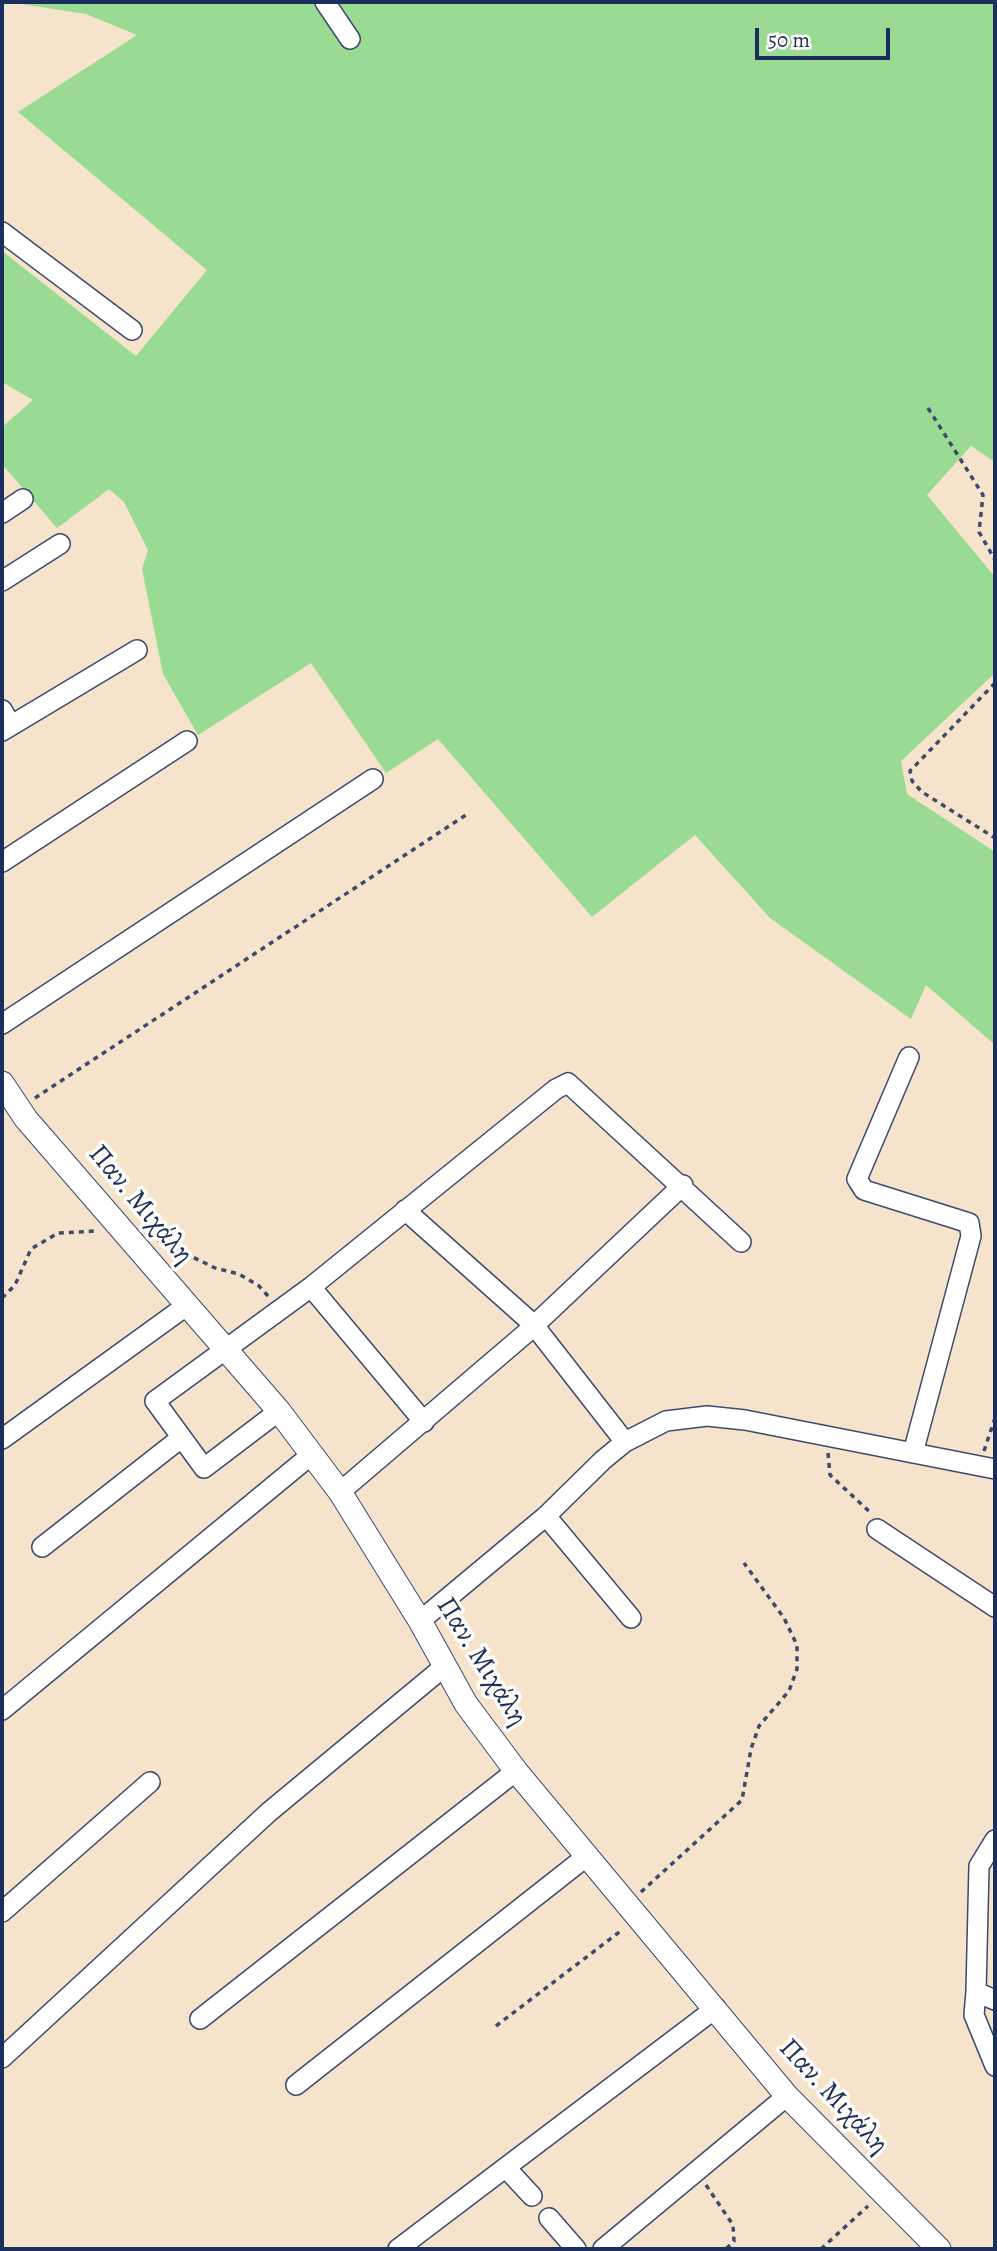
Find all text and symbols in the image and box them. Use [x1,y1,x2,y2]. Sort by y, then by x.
scale bar [759,14,894,58]
text: 50 m [768,26,810,54]
street label: Παν. Μιχάλη [80,1138,200,1272]
street label: Παν. Μιχάλη [428,1591,534,1733]
street label: Παν. Μιχάλη [771,2032,895,2162]

